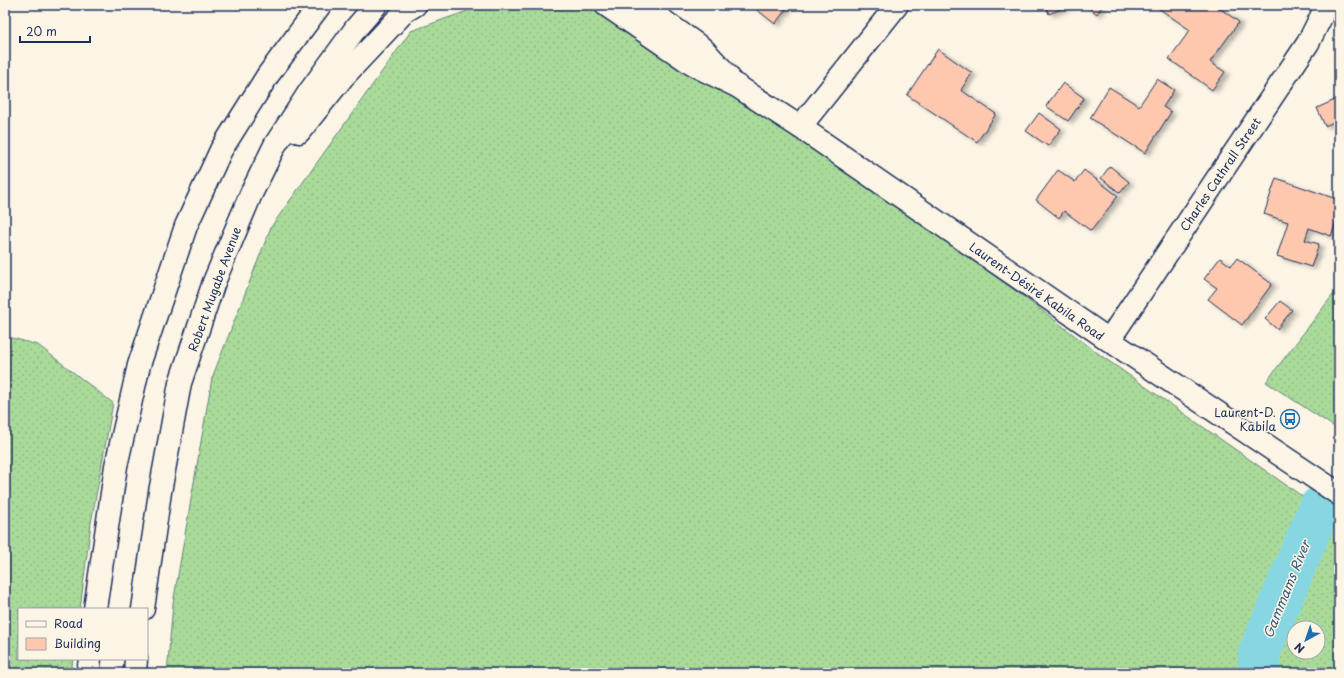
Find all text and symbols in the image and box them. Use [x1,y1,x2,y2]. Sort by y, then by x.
scale bar [20,18,90,44]
text: 20 m [26,22,57,40]
street label: Charles Cathrall Street [1175,114,1265,234]
street label: Robert Mugabe Avenue [183,224,245,354]
street label: Laurent-Désiré Kabila Road [966,237,1108,345]
place label: Laurent-D. Kabila [1214,403,1276,435]
bus stop icon: Laurent-D. Kabila [1279,408,1301,430]
water label: Gammams River [1258,535,1315,641]
legend [18,608,148,660]
text: Road [54,614,83,632]
north arrow [1286,620,1326,660]
text: Building [54,634,101,652]
text: N [1290,639,1308,657]

